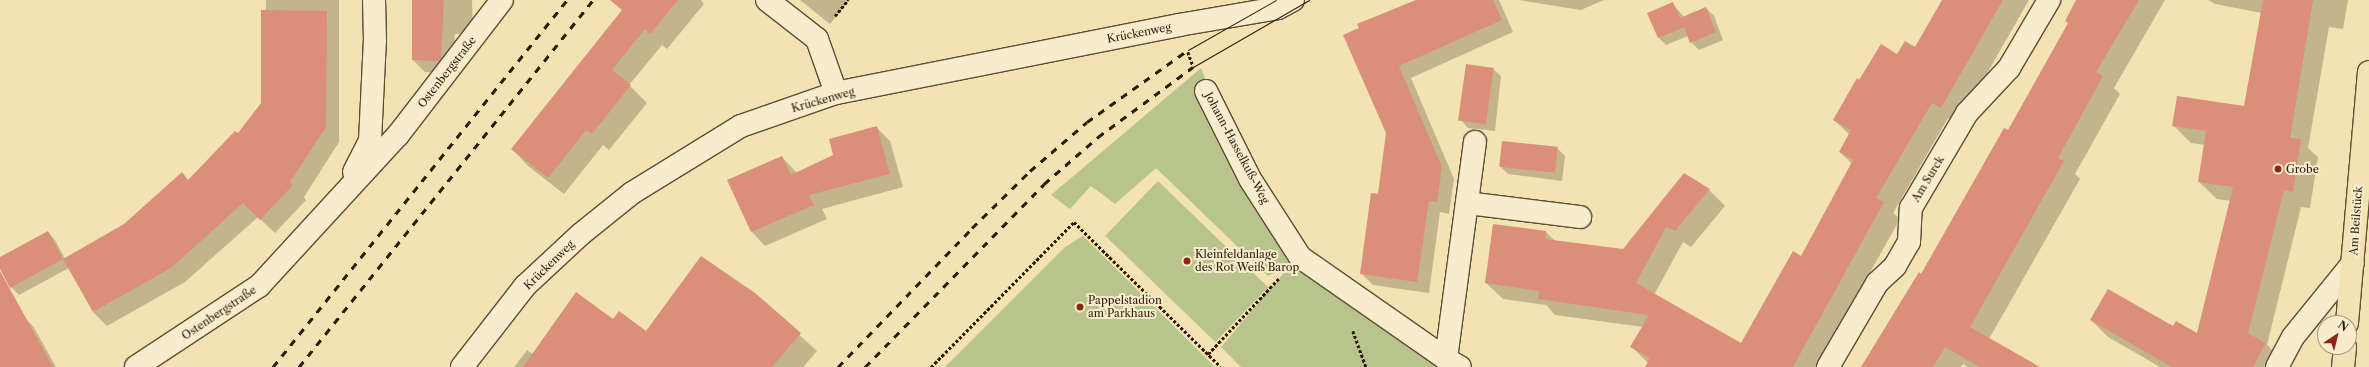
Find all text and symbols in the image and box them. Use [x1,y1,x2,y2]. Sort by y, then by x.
street label: Krückenweg [1106,20,1172,46]
street label: Ostenbergstraße [415,34,479,110]
street label: Krückenweg [790,85,856,115]
street label: Johann-Hasselkuß-Weg [1202,90,1272,206]
street label: Am Surck [1909,154,1947,204]
place label: Grobe [2286,162,2319,176]
marker: Grobe [2273,164,2283,174]
street label: Am Beilstück [2347,186,2365,256]
street label: Krückenweg [521,238,577,292]
place label: Kleinfeldanlage des Rot Weiß Barop [1195,248,1300,274]
marker: Kleinfeldanlage des Rot Weiß Barop [1182,256,1192,266]
street label: Ostenbergstraße [179,283,259,343]
place label: Pappelstadion am Parkhaus [1088,294,1162,320]
marker: Pappelstadion am Parkhaus [1075,302,1085,312]
north arrow [2317,315,2357,355]
text: N [2335,318,2351,334]

